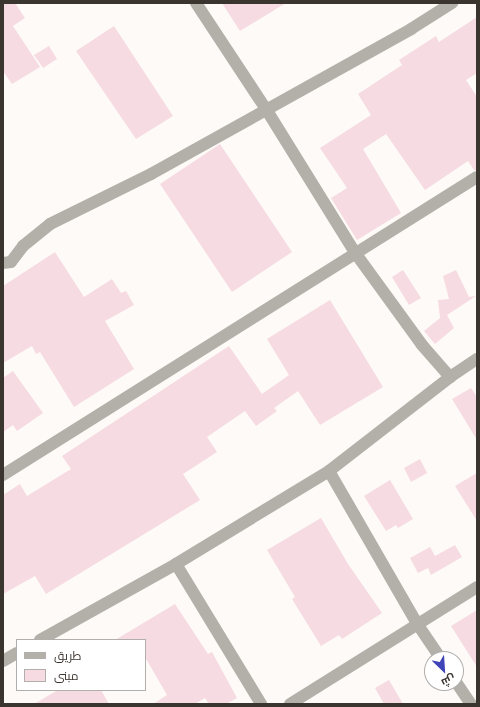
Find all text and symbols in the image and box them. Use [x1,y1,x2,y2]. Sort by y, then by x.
legend [16,639,146,691]
text: طريق [54,647,81,664]
north arrow [424,651,464,691]
text: مبنى [54,667,79,684]
text: ش [439,671,458,691]

